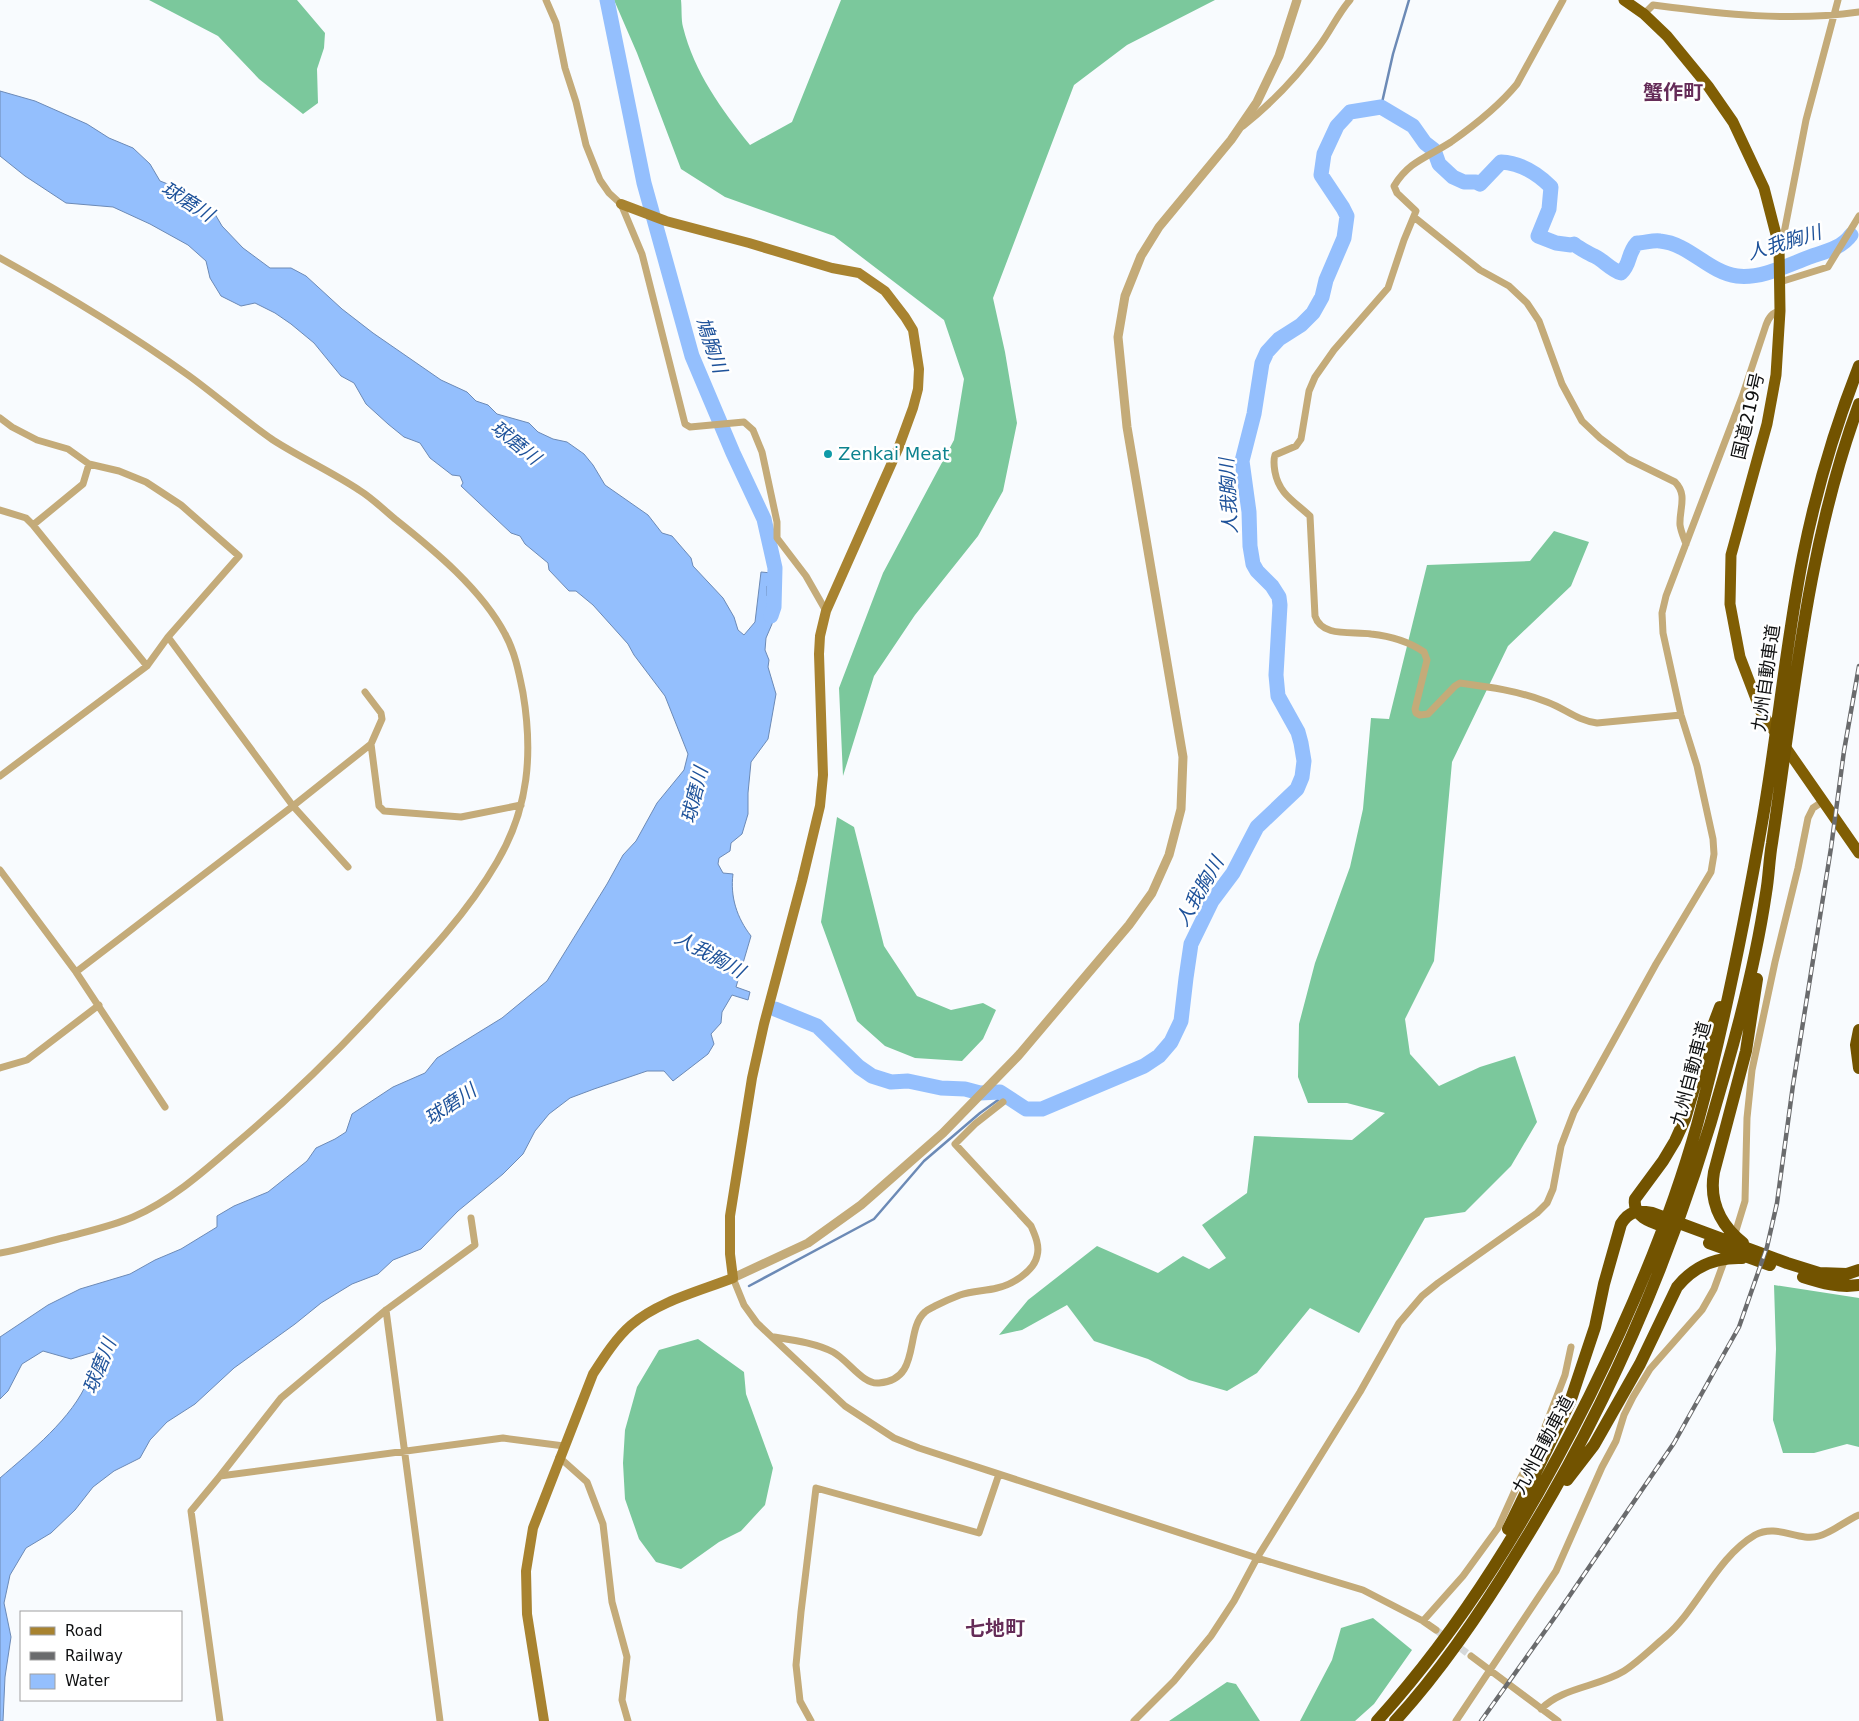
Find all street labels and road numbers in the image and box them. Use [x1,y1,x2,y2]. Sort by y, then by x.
street label: 国道219号 [1727,370,1768,461]
street label: 九州自動車道 [1748,623,1783,733]
street label: 九州自動車道 [1666,1019,1715,1129]
street label: 九州自動車道 [1508,1392,1577,1497]

